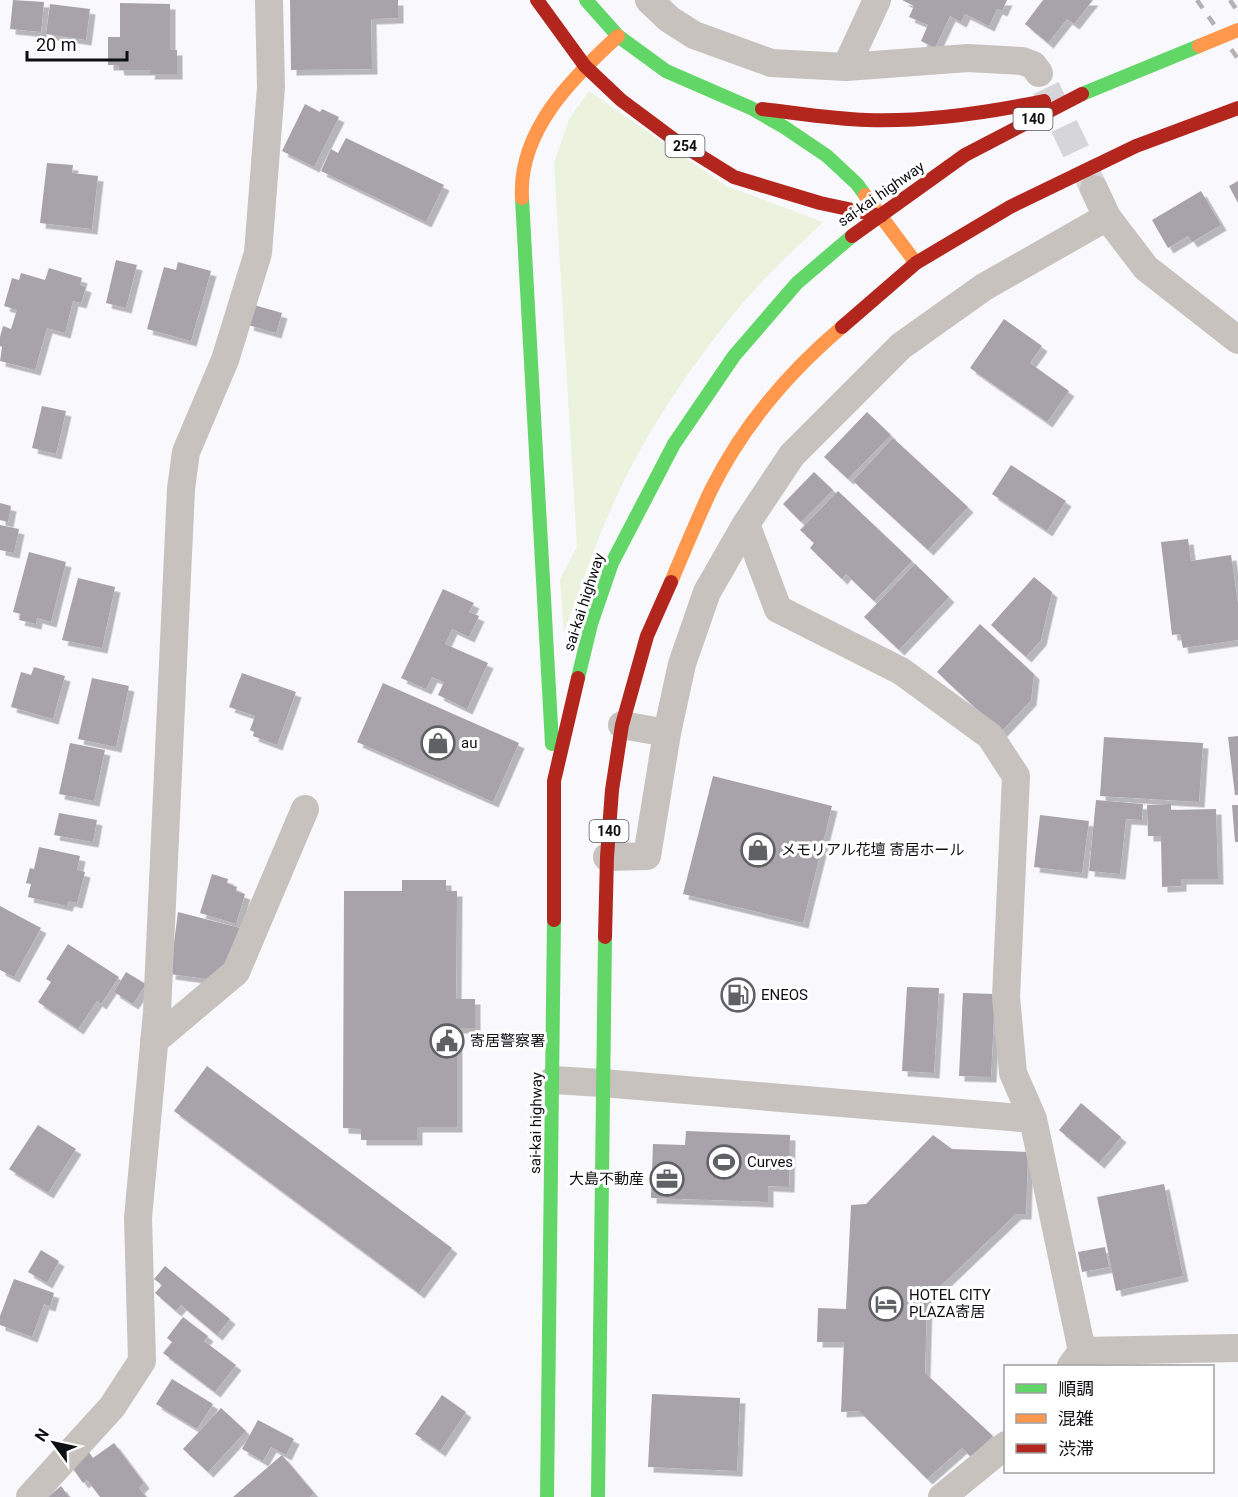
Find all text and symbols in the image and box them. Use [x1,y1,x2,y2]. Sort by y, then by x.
scale bar [27,24,128,62]
text: 20 m [36,34,76,55]
road number: 140 [1014,108,1052,130]
road number: 254 [666,135,704,157]
street label: sai-kai highway [834,157,928,231]
street label: sai-kai highway [560,551,608,653]
shop icon: au [420,725,456,761]
place label: au [461,734,477,752]
road number: 140 [590,820,628,842]
shop icon: メモリアル花壇 寄居ホール [740,832,776,868]
place label: メモリアル花壇 寄居ホール [781,841,965,859]
fuel station icon: ENEOS [720,977,756,1013]
place label: ENEOS [761,986,808,1004]
public building icon: 寄居警察署 [429,1023,465,1059]
place label: 寄居警察署 [470,1032,545,1050]
street label: sai-kai highway [526,1072,546,1174]
sports icon: Curves [706,1144,742,1180]
place label: Curves [747,1153,793,1171]
office icon: 大島不動産 [649,1161,685,1197]
place label: 大島不動産 [569,1170,644,1188]
hotel icon: HOTEL CITY PLAZA寄居 [868,1286,904,1322]
place label: HOTEL CITY PLAZA寄居 [909,1286,991,1321]
legend [1004,1365,1214,1473]
text: 順調 [1058,1378,1094,1399]
text: 混雑 [1058,1408,1094,1429]
north arrow [24,1413,84,1473]
text: N [31,1425,53,1445]
text: 渋滞 [1058,1438,1094,1459]

